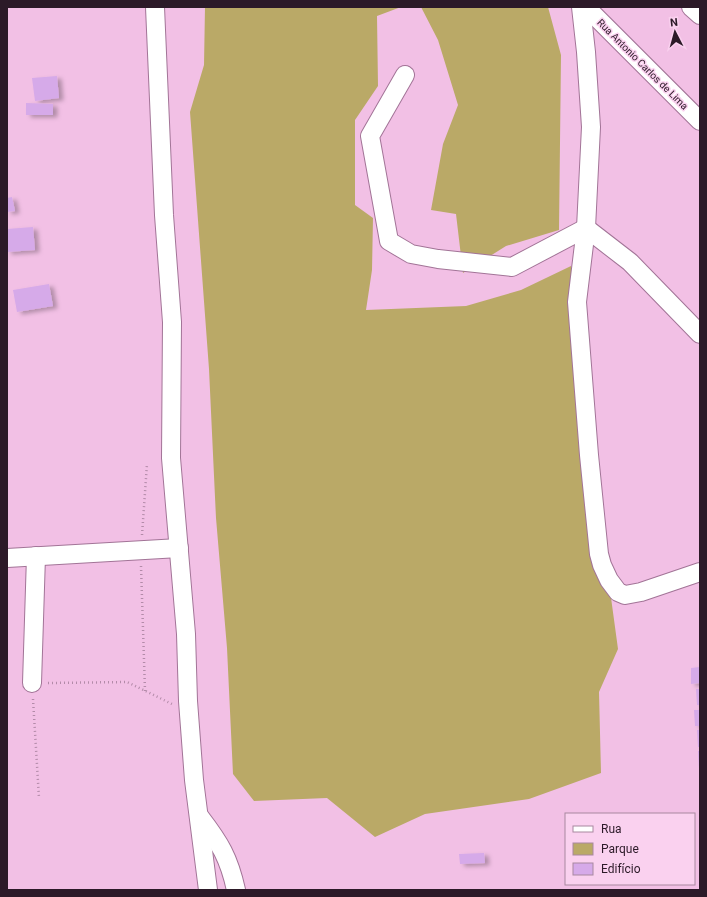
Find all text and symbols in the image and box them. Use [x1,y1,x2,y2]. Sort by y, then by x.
north arrow [655,12,695,52]
text: N [669,16,679,29]
street label: Rua Antonio Carlos de Lima [595,17,690,112]
legend [565,813,695,885]
text: Rua [601,822,622,836]
text: Parque [601,842,639,856]
text: Edifício [601,862,641,876]

